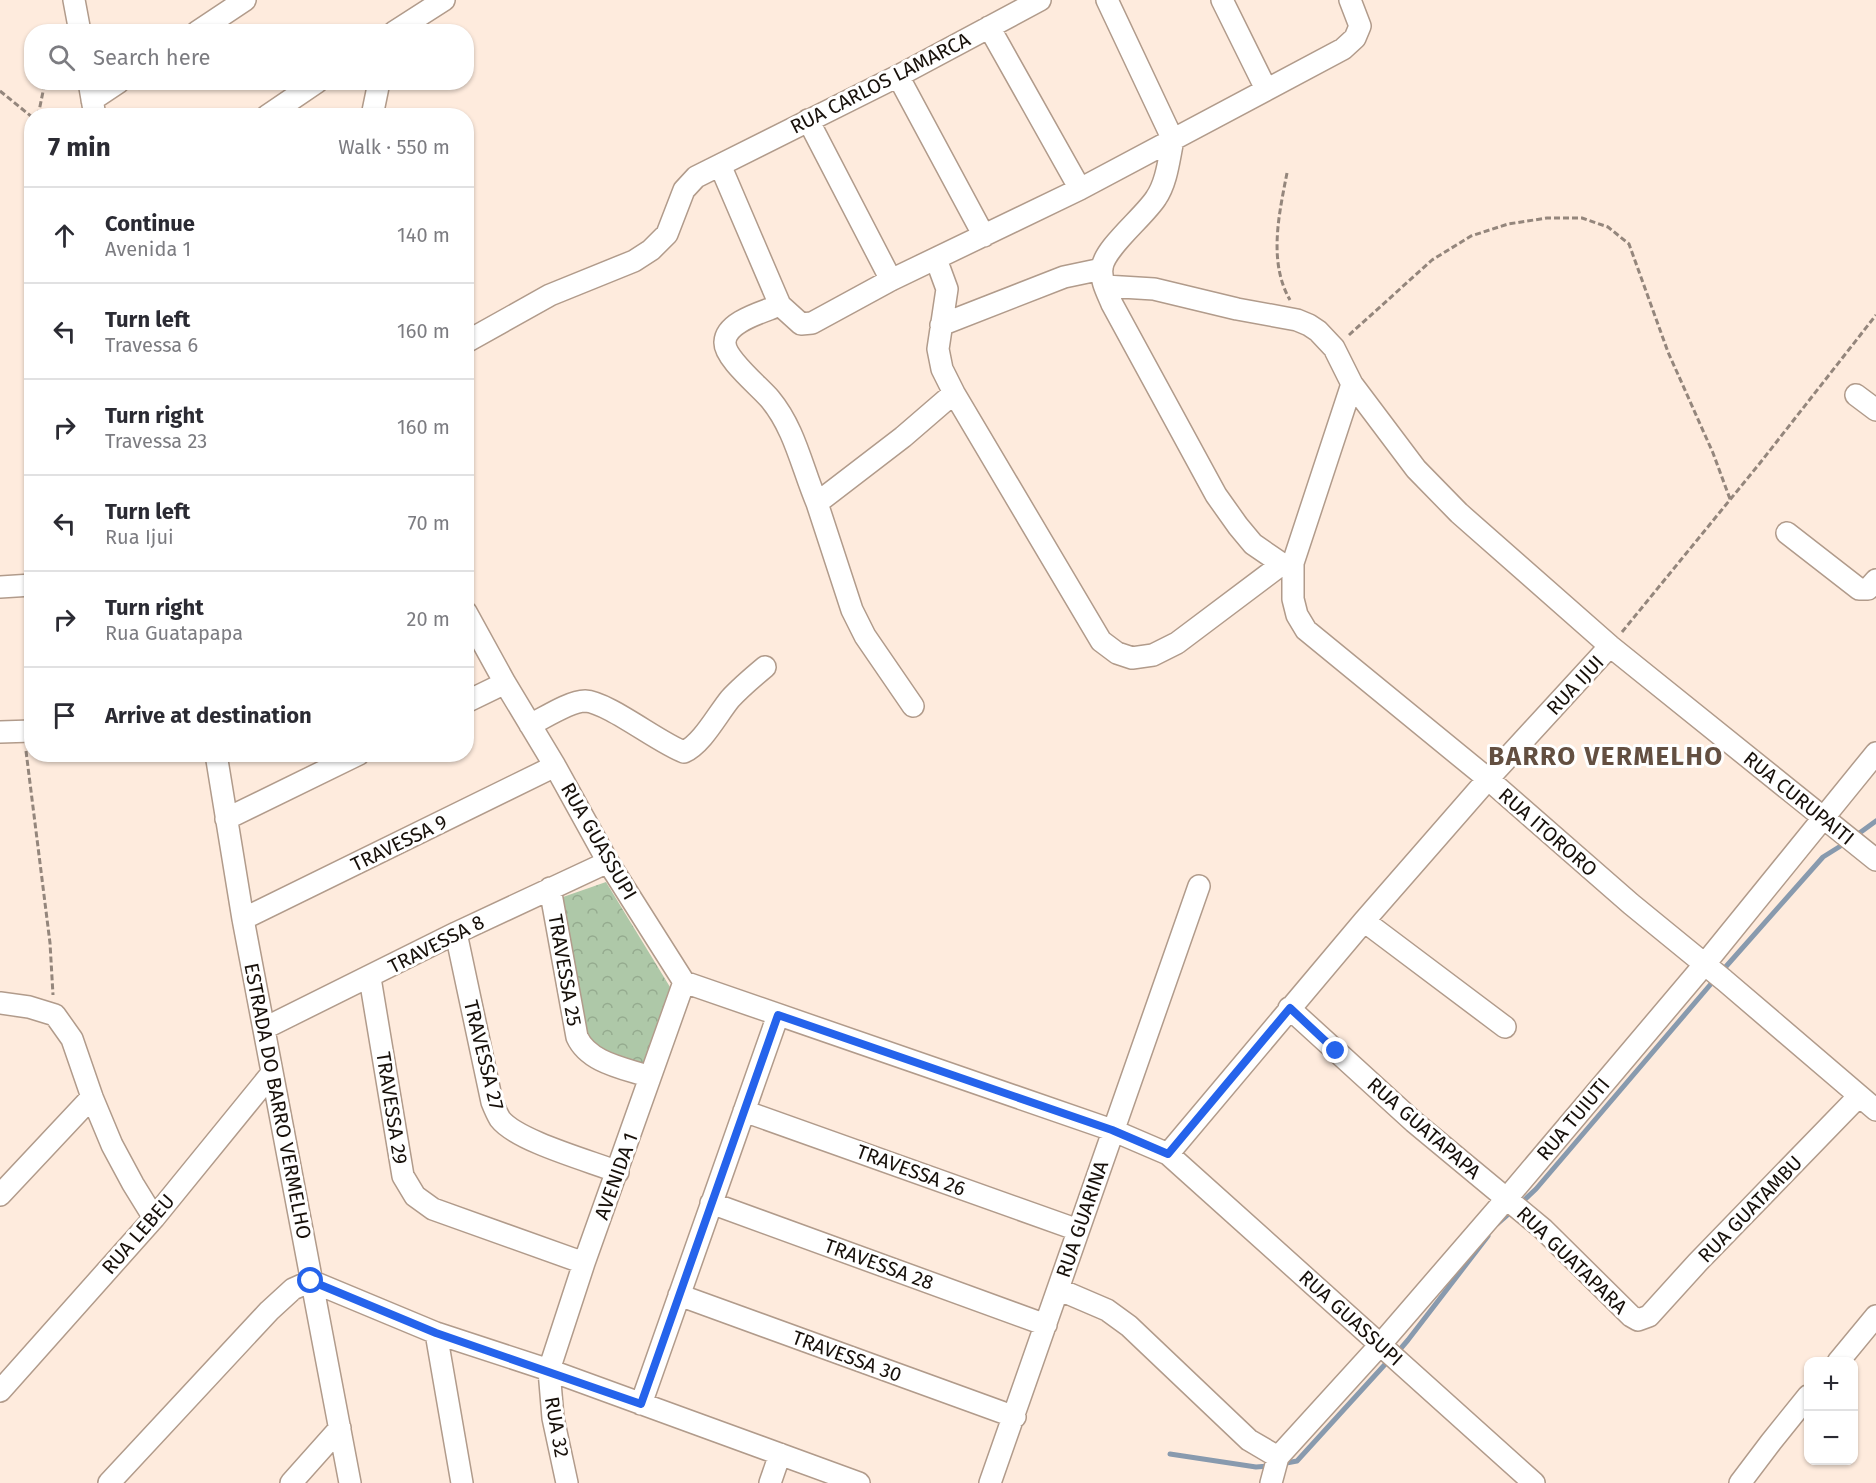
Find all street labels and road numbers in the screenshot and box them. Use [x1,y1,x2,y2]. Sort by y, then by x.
street label: RUA CARLOS LAMARCA [786,27,974,139]
street label: RUA IJUI [1541,650,1609,720]
street label: RUA CURUPAITI [1739,746,1859,850]
street label: RUA GUASSUPI [556,778,642,904]
street label: RUA ITORORO [1494,783,1602,881]
street label: TRAVESSA 9 [347,809,451,877]
street label: TRAVESSA 8 [384,910,488,978]
street label: TRAVESSA 25 [543,912,587,1028]
street label: ESTRADA DO BARRO VERMELHO [239,961,317,1241]
street label: TRAVESSA 27 [459,998,509,1112]
street label: TRAVESSA 29 [371,1050,413,1166]
street label: RUA GUATAPAPA [1362,1072,1486,1184]
street label: RUA TUIUTI [1531,1073,1615,1165]
street label: AVENIDA 1 [589,1129,643,1223]
street label: TRAVESSA 26 [853,1139,969,1201]
street label: RUA GUATAMBU [1693,1150,1807,1268]
street label: RUA GUARINA [1051,1157,1113,1281]
street label: RUA LEBEU [97,1189,179,1279]
street label: RUA GUATAPARA [1512,1201,1633,1319]
street label: TRAVESSA 28 [821,1233,937,1295]
street label: RUA GUASSUPI [1294,1265,1408,1371]
street label: TRAVESSA 30 [789,1325,905,1387]
street label: RUA 32 [540,1395,574,1459]

